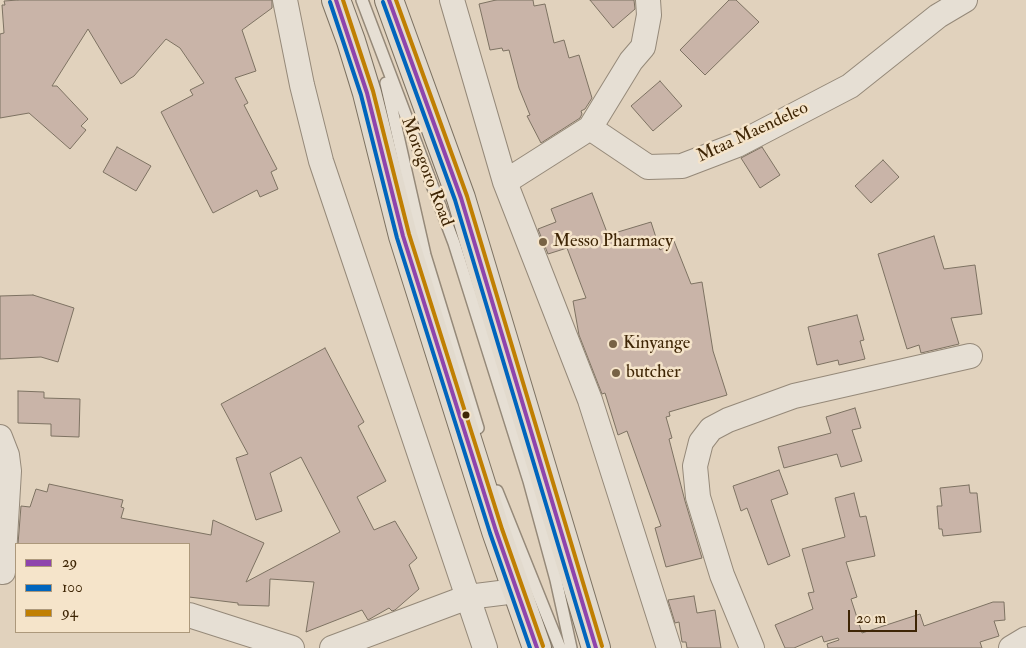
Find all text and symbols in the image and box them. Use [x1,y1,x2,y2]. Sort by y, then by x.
street label: Mtaa Maendeleo [694,98,812,168]
street label: Morogoro Road [395,114,457,230]
place label: Messo Pharmacy [553,231,673,253]
marker: Messo Pharmacy [537,236,549,248]
place label: Kinyange [623,333,690,355]
marker: Kinyange [607,338,619,350]
place label: butcher [626,362,681,384]
marker: butcher [610,367,622,379]
unlabelled marker [461,410,471,420]
legend [15,543,190,633]
text: 29 [62,553,77,572]
text: 100 [62,578,83,597]
scale bar [851,600,920,632]
text: 94 [62,603,78,622]
text: 20 m [856,609,886,628]

